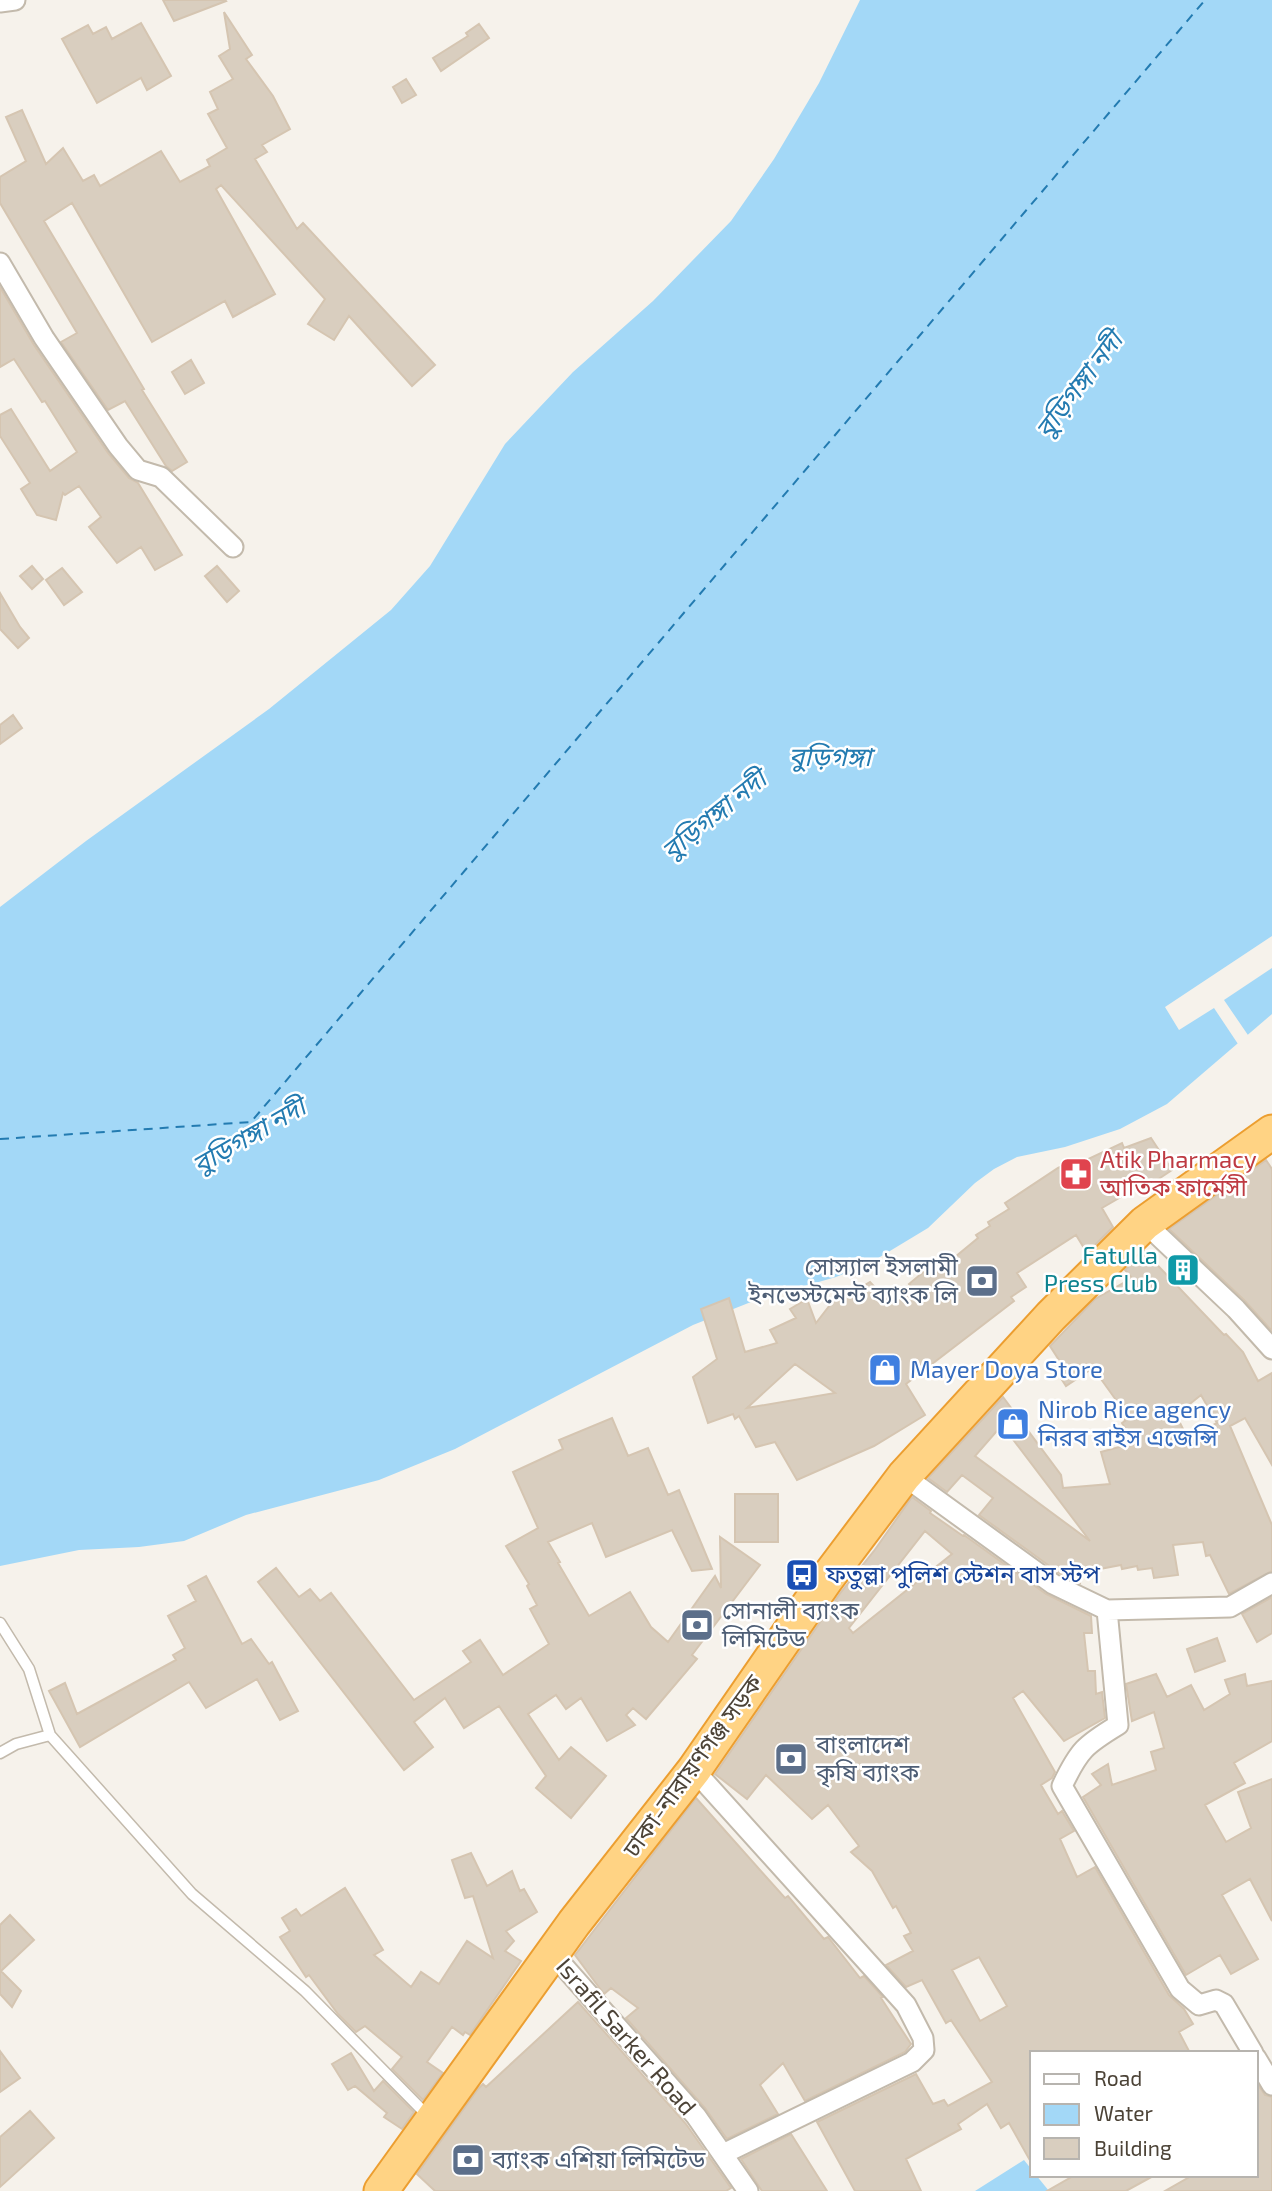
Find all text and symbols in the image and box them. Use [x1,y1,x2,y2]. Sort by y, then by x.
water label: বুড়িগঙ্গা নদী [1028,321,1132,444]
water label: বুড়িগঙ্গা [789,740,876,772]
water label: বুড়িগঙ্গা নদী [655,759,776,866]
water label: বুড়িগঙ্গা নদী [186,1087,315,1180]
place label: Atik Pharmacy আতিক ফার্মেসী [1099,1144,1257,1201]
pharmacy icon: Atik Pharmacy আতিক ফার্মেসী [1057,1155,1095,1193]
place label: Fatulla Press Club [1044,1240,1158,1297]
place label: সোস্যাল ইসলামী ইনভেস্টমেন্ট ব্যাংক লি [748,1251,959,1308]
building icon: Fatulla Press Club [1164,1251,1202,1289]
bank icon: সোস্যাল ইসলামী ইনভেস্টমেন্ট ব্যাংক লি [963,1262,1001,1300]
shop icon: Mayer Doya Store [866,1351,904,1389]
place label: Mayer Doya Store [910,1354,1103,1383]
place label: Nirob Rice agency নিরব রাইস এজেন্সি [1037,1394,1231,1451]
shop icon: Nirob Rice agency নিরব রাইস এজেন্সি [994,1405,1032,1443]
bus stop icon: ফতুল্লা পুলিশ স্টেশন বাস স্টপ [783,1556,821,1594]
place label: ফতুল্লা পুলিশ স্টেশন বাস স্টপ [825,1559,1101,1590]
place label: সোনালী ব্যাংক লিমিটেড [721,1595,860,1652]
bank icon: সোনালী ব্যাংক লিমিটেড [678,1606,716,1644]
street label: ঢাকা-নারায়ণগঞ্জ সড়ক [615,1668,768,1863]
place label: বাংলাদেশ কৃষি ব্যাংক [815,1729,920,1788]
bank icon: বাংলাদেশ কৃষি ব্যাংক [772,1740,810,1778]
street label: Israfil Sarker Road [551,1952,703,2120]
legend [1030,2051,1258,2177]
text: Road [1094,2065,1142,2090]
text: Water [1094,2100,1153,2125]
text: Building [1094,2135,1172,2160]
bank icon: ব্যাংক এশিয়া লিমিটেড [449,2141,487,2179]
place label: ব্যাংক এশিয়া লিমিটেড [491,2144,706,2173]

